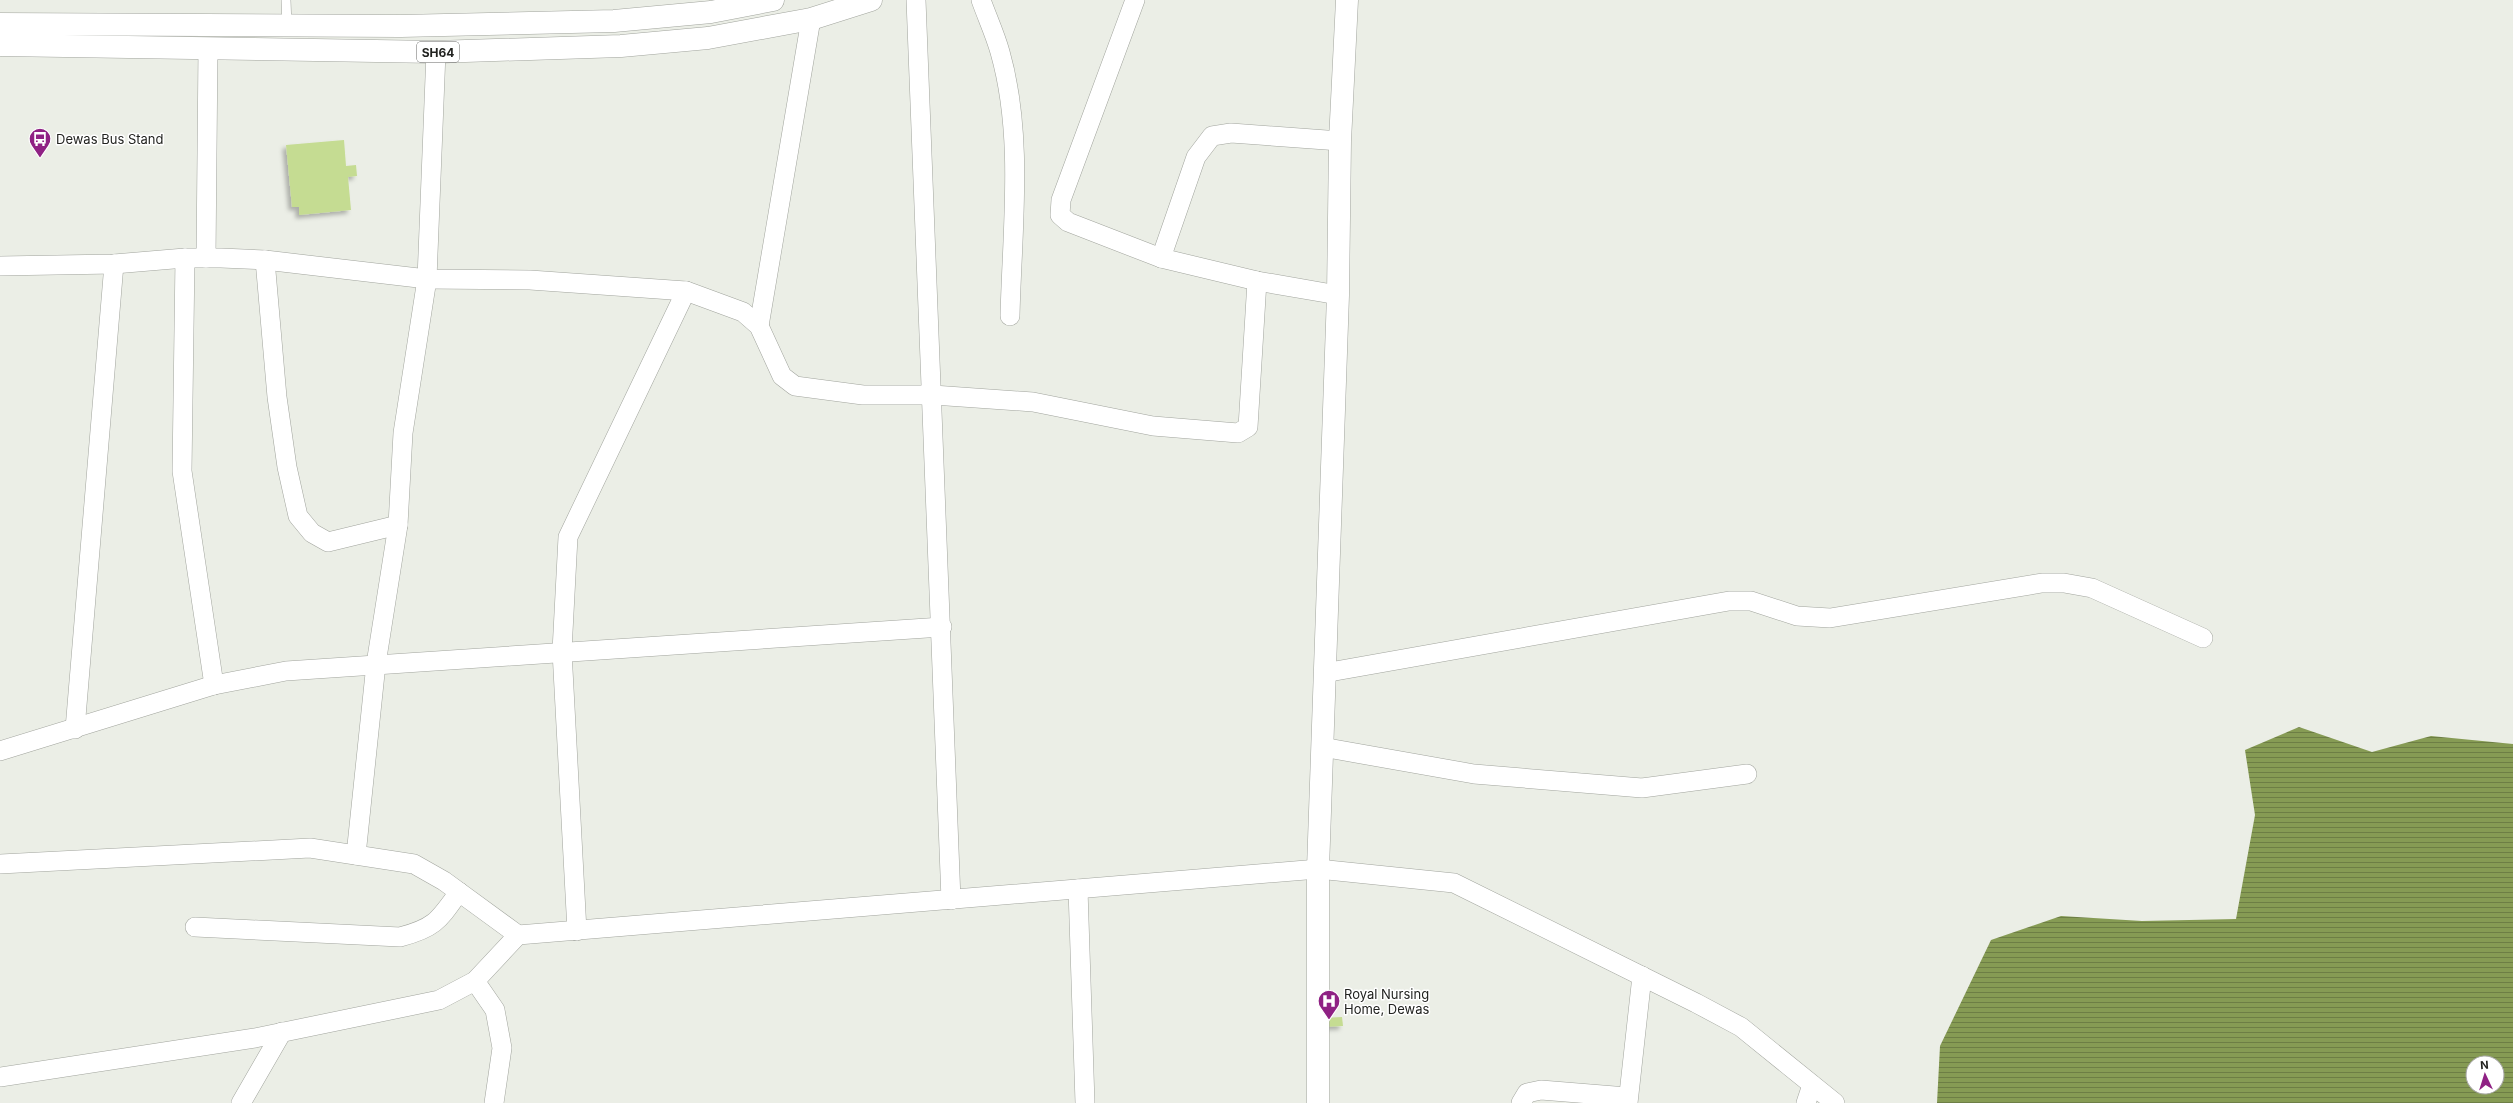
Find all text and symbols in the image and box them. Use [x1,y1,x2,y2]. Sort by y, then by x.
road number: SH64 [417,42,459,62]
bus stop icon: Dewas Bus Stand [27,126,53,159]
place label: Dewas Bus Stand [56,131,164,147]
place label: Royal Nursing Home, Dewas [1344,986,1429,1017]
hospital icon: Royal Nursing Home, Dewas [1316,988,1342,1021]
north arrow [2465,1055,2505,1095]
text: N [2480,1058,2489,1072]

